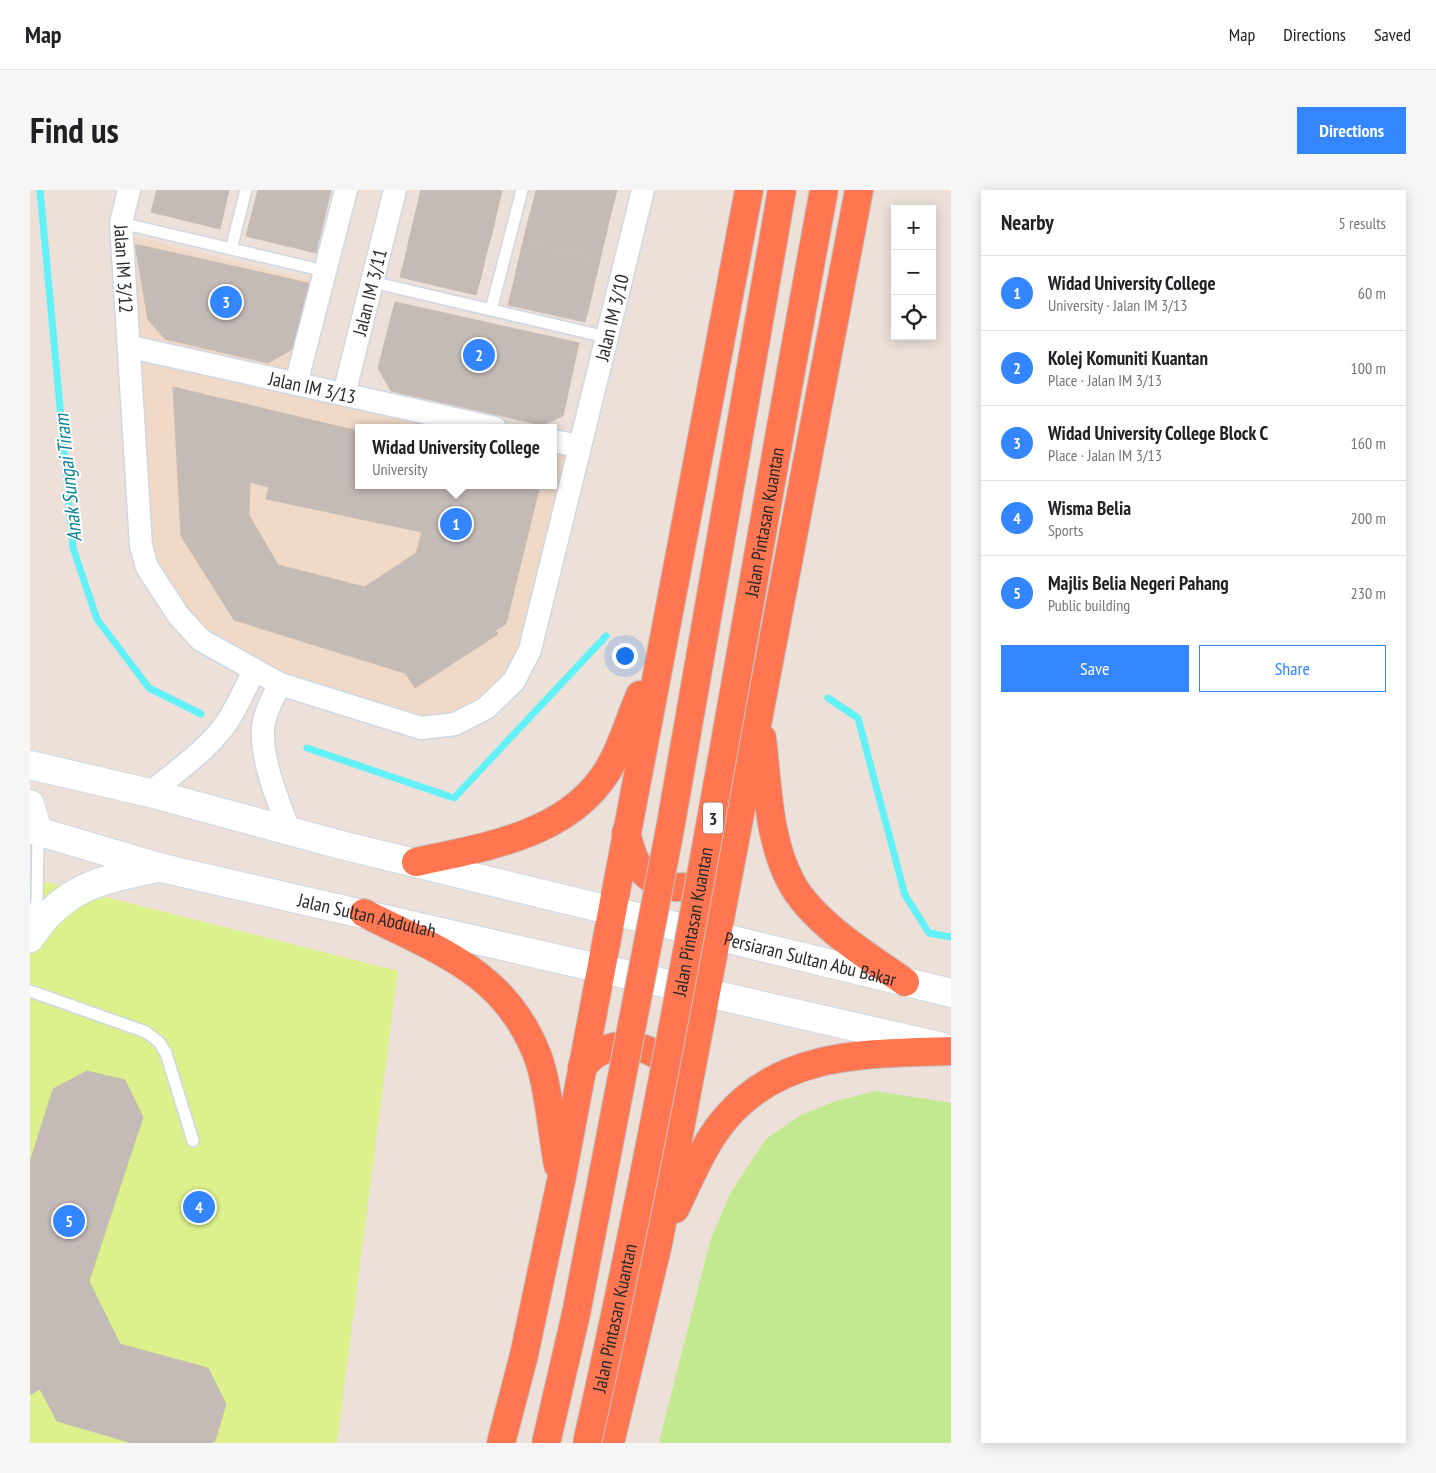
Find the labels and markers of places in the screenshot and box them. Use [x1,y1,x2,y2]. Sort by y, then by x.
pin: 3 [210,283,242,321]
pin: 2 [463,336,495,374]
pin: 1 [440,505,472,543]
pin: 4 [183,1188,215,1226]
pin: 5 [53,1202,85,1240]

